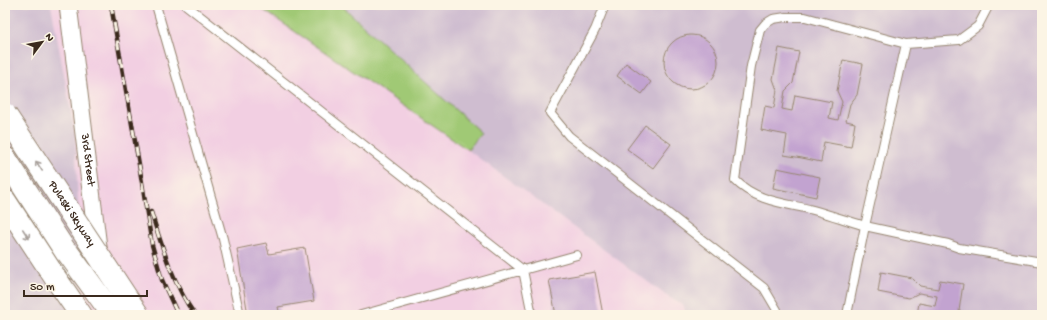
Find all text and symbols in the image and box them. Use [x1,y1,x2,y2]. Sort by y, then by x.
north arrow [22,22,62,62]
text: N [42,32,56,44]
street label: 3rd Street [77,132,98,188]
one-way arrow [35,160,43,171]
street label: Pulaski Skyway [44,178,98,250]
one-way arrow [22,228,30,239]
scale bar [24,272,147,298]
text: 50 m [30,281,55,295]

